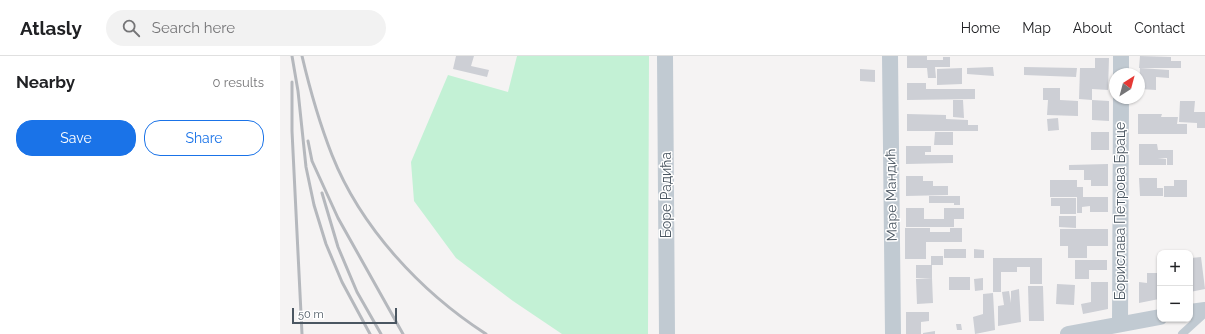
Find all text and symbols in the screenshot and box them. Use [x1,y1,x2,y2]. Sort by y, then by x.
search box [106,10,386,46]
text: Atlasly [20,17,82,39]
icon: search [120,17,142,39]
text: Search here [152,19,235,37]
text: Home [961,20,1000,36]
text: Map [1022,20,1051,36]
text: About [1073,20,1112,36]
text: Contact [1134,20,1185,36]
north arrow [1109,68,1145,104]
text: Nearby [16,72,75,92]
text: 0 results [213,75,264,90]
button: Save [16,120,136,156]
button: Share [144,120,264,156]
street label: Борислава Петрова Браце [1112,122,1128,300]
street label: Маре Мандић [882,148,900,242]
street label: Боре Радића [658,152,674,238]
map controls [1157,250,1193,322]
button: + [1157,250,1193,286]
button: − [1157,286,1193,322]
scale bar [292,306,397,325]
text: 50 m [298,308,324,321]

